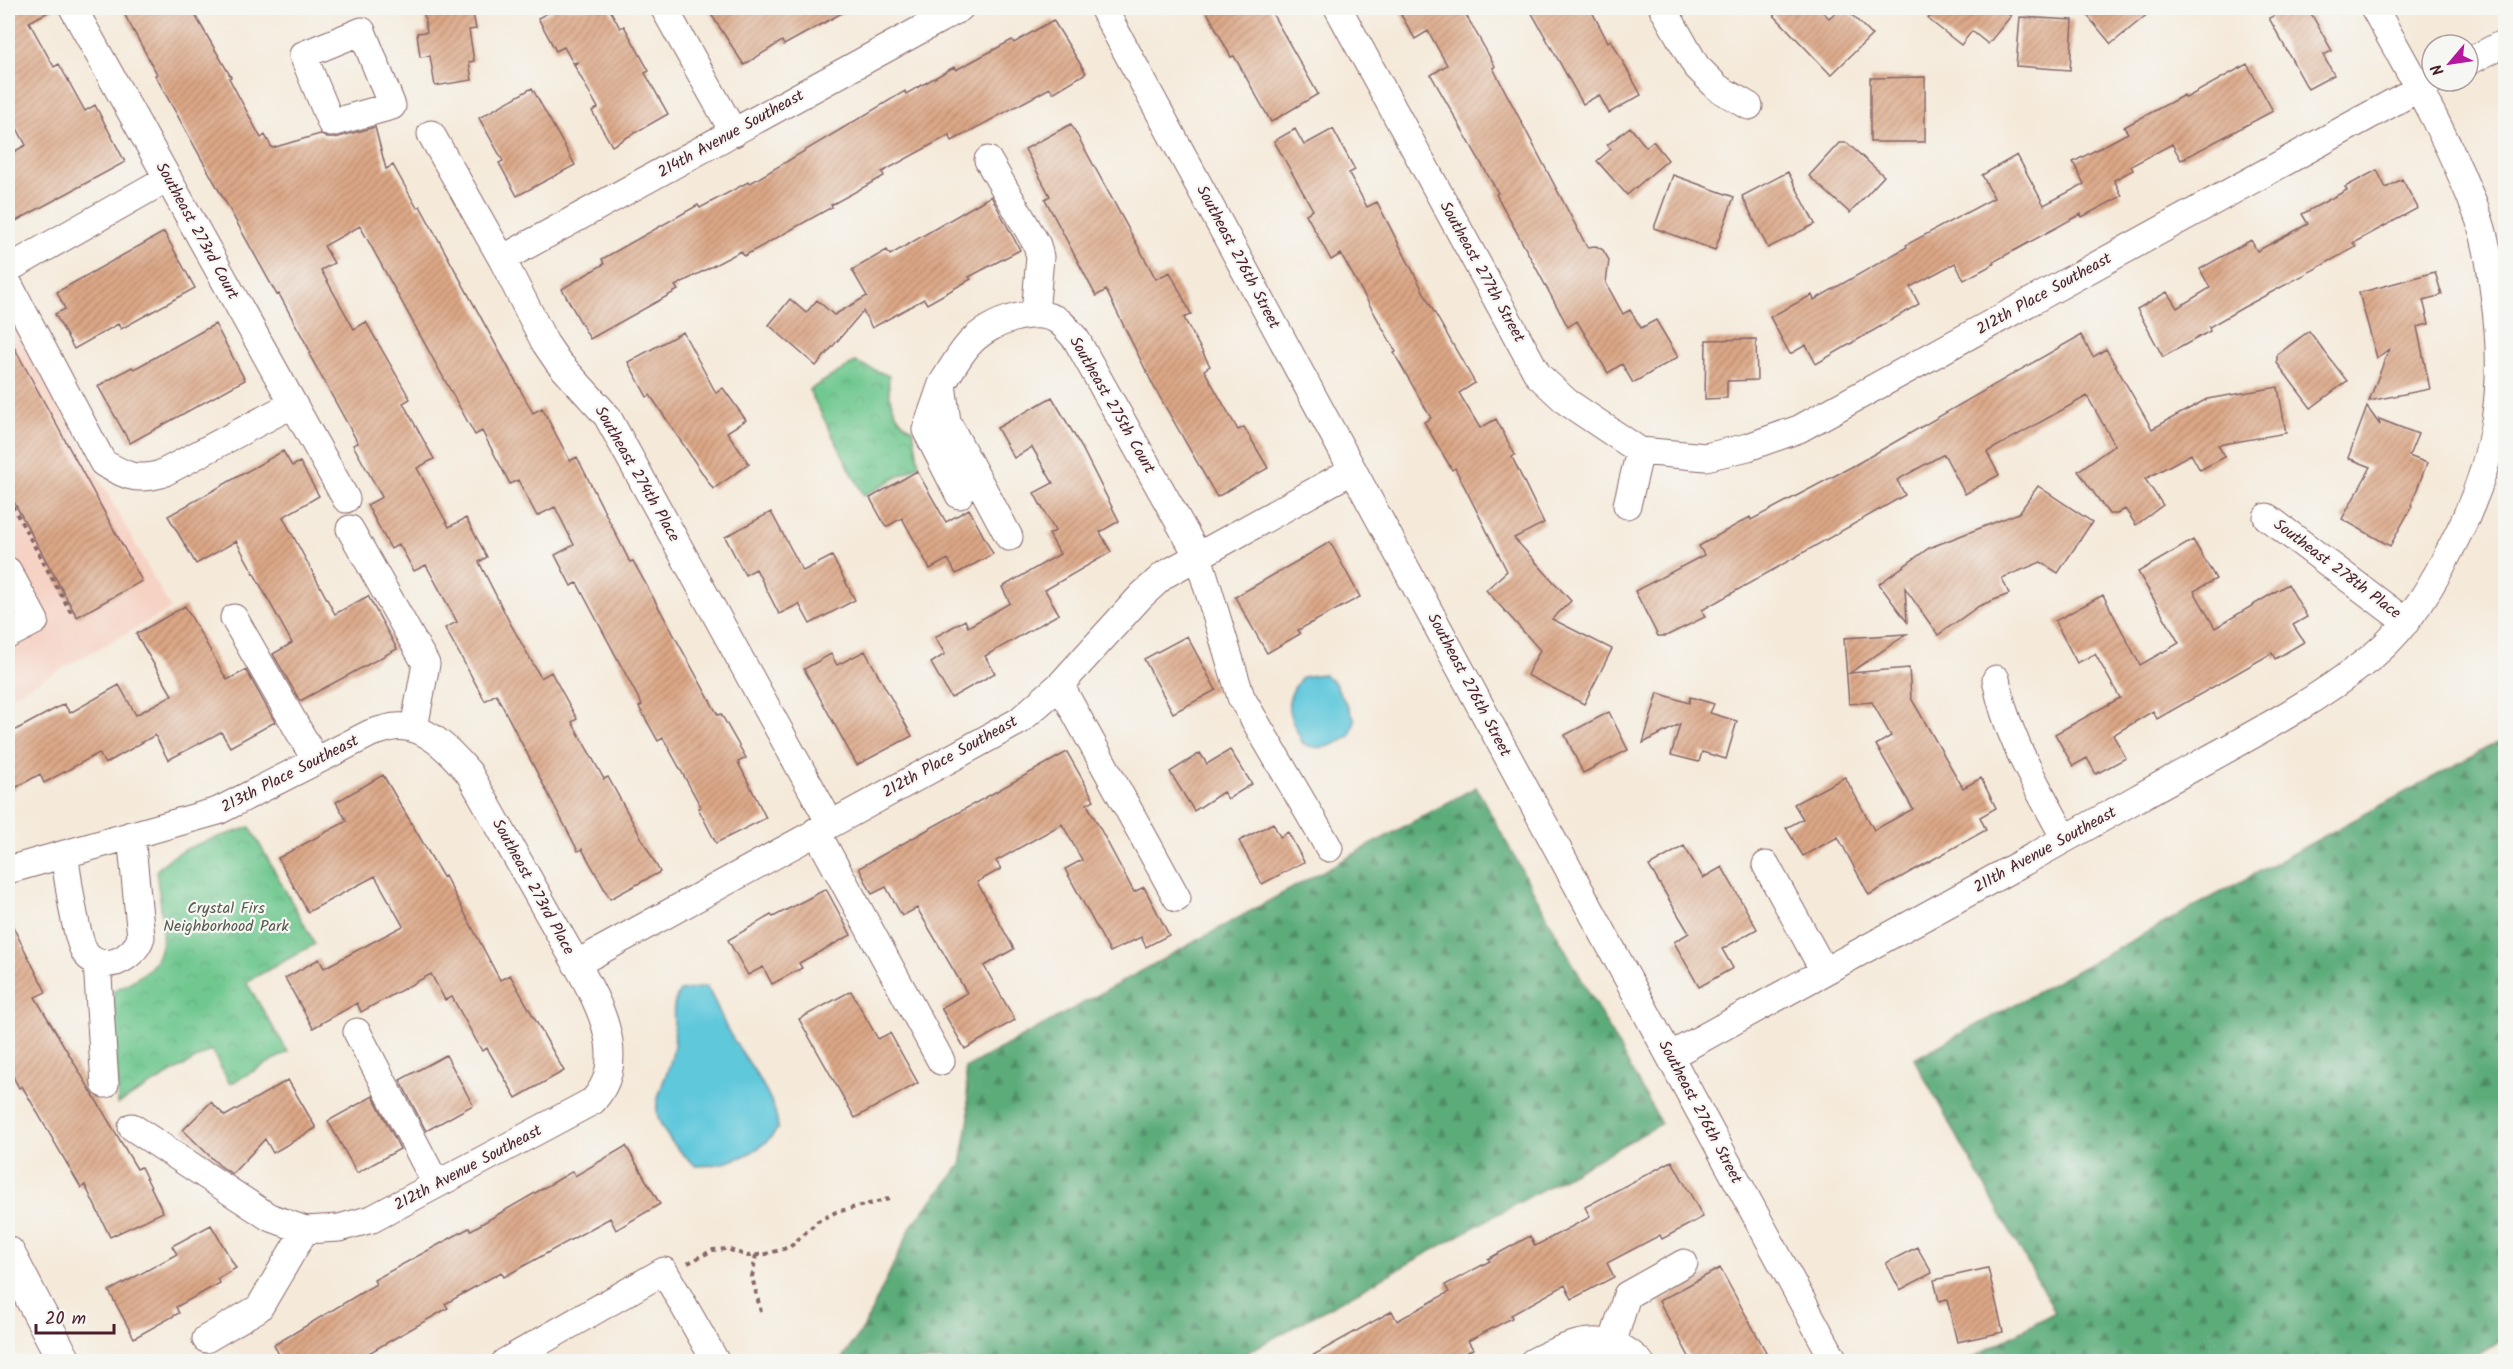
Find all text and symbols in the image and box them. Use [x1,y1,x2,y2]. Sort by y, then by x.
north arrow [2420,33,2480,93]
text: N [2425,59,2452,80]
street label: 214th Avenue Southeast [653,83,809,185]
street label: Southeast 273rd Court [149,158,246,305]
street label: Southeast 276th Street [1189,181,1287,334]
street label: Southeast 277th Street [1433,197,1532,348]
street label: 212th Place Southeast [1972,246,2117,342]
street label: Southeast 275th Court [1062,332,1162,479]
street label: Southeast 274th Place [588,401,686,547]
street label: Southeast 278th Place [2268,513,2406,625]
street label: Southeast 276th Street [1420,609,1518,762]
street label: 212th Place Southeast [878,709,1023,805]
street label: 213th Place Southeast [217,728,364,820]
street label: 211th Avenue Southeast [1969,800,2122,900]
street label: Southeast 273rd Place [485,814,581,960]
park label: Crystal Firs Neighborhood Park [163,896,289,939]
street label: Southeast 276th Street [1651,1036,1749,1189]
street label: 212th Avenue Southeast [390,1118,547,1218]
scale bar [36,1297,114,1335]
text: 20 m [45,1305,86,1334]

